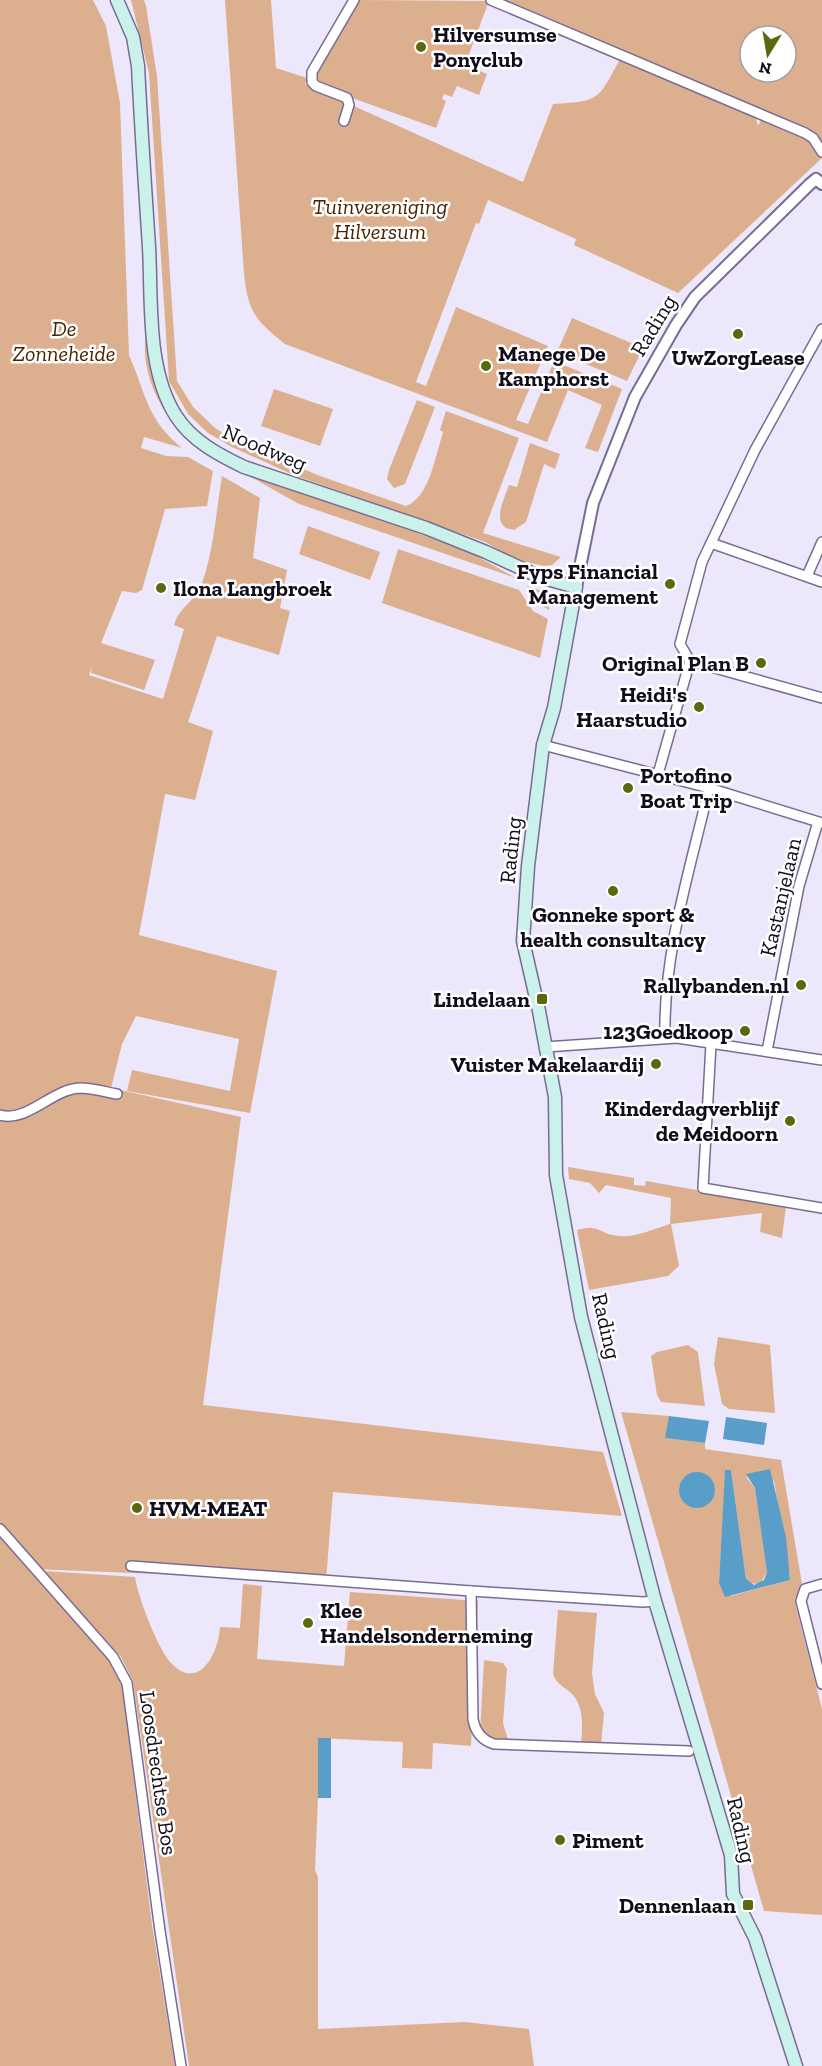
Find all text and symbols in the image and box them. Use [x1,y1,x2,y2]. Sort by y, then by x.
place label: Hilversumse Ponyclub [433,21,557,73]
north arrow [738,24,798,84]
marker: Hilversumse Ponyclub [414,40,428,54]
text: N [757,58,773,79]
park label: Tuinvereniging Hilversum [312,193,448,245]
street label: Rading [625,290,682,361]
park label: De Zonneheide [13,315,115,367]
marker: UwZorgLease [731,327,745,341]
place label: Manege De Kamphorst [498,340,609,392]
place label: UwZorgLease [671,344,805,371]
marker: Manege De Kamphorst [479,359,493,373]
street label: Noodweg [218,418,311,477]
place label: Fyps Financial Management [516,558,658,610]
place label: Ilona Langbroek [173,575,332,602]
marker: Fyps Financial Management [663,577,677,591]
marker: Ilona Langbroek [154,581,168,595]
place label: Original Plan B [602,650,749,677]
marker: Original Plan B [754,656,768,670]
place label: Heidi's Haarstudio [576,681,687,733]
marker: Heidi's Haarstudio [692,700,706,714]
place label: Portofino Boat Trip [640,762,733,814]
marker: Portofino Boat Trip [621,781,635,795]
street label: Rading [494,815,527,885]
street label: Kastanjelaan [754,835,807,959]
marker: Gonneke sport & health consultancy [606,884,620,898]
place label: Gonneke sport & health consultancy [520,901,706,953]
place label: Rallybanden.nl [643,972,789,999]
marker: Rallybanden.nl [794,978,808,992]
place label: Lindelaan [433,986,530,1013]
marker: Lindelaan [535,992,549,1006]
place label: 123Goedkoop [603,1018,733,1045]
marker: 123Goedkoop [738,1024,752,1038]
place label: Vuister Makelaardij [451,1051,644,1078]
marker: Vuister Makelaardij [649,1057,663,1071]
place label: Kinderdagverblijf de Meidoorn [605,1095,780,1147]
marker: Kinderdagverblijf de Meidoorn [783,1114,797,1128]
street label: Rading [586,1290,627,1362]
place label: HVM-MEAT [149,1495,268,1522]
marker: HVM-MEAT [130,1501,144,1515]
place label: Klee Handelsonderneming [320,1597,533,1649]
marker: Klee Handelsonderneming [301,1616,315,1630]
street label: Loosdrechtse Bos [134,1689,183,1857]
street label: Rading [721,1794,762,1866]
place label: Piment [572,1827,644,1854]
marker: Piment [553,1833,567,1847]
place label: Dennenlaan [619,1892,736,1919]
marker: Dennenlaan [741,1898,755,1912]

